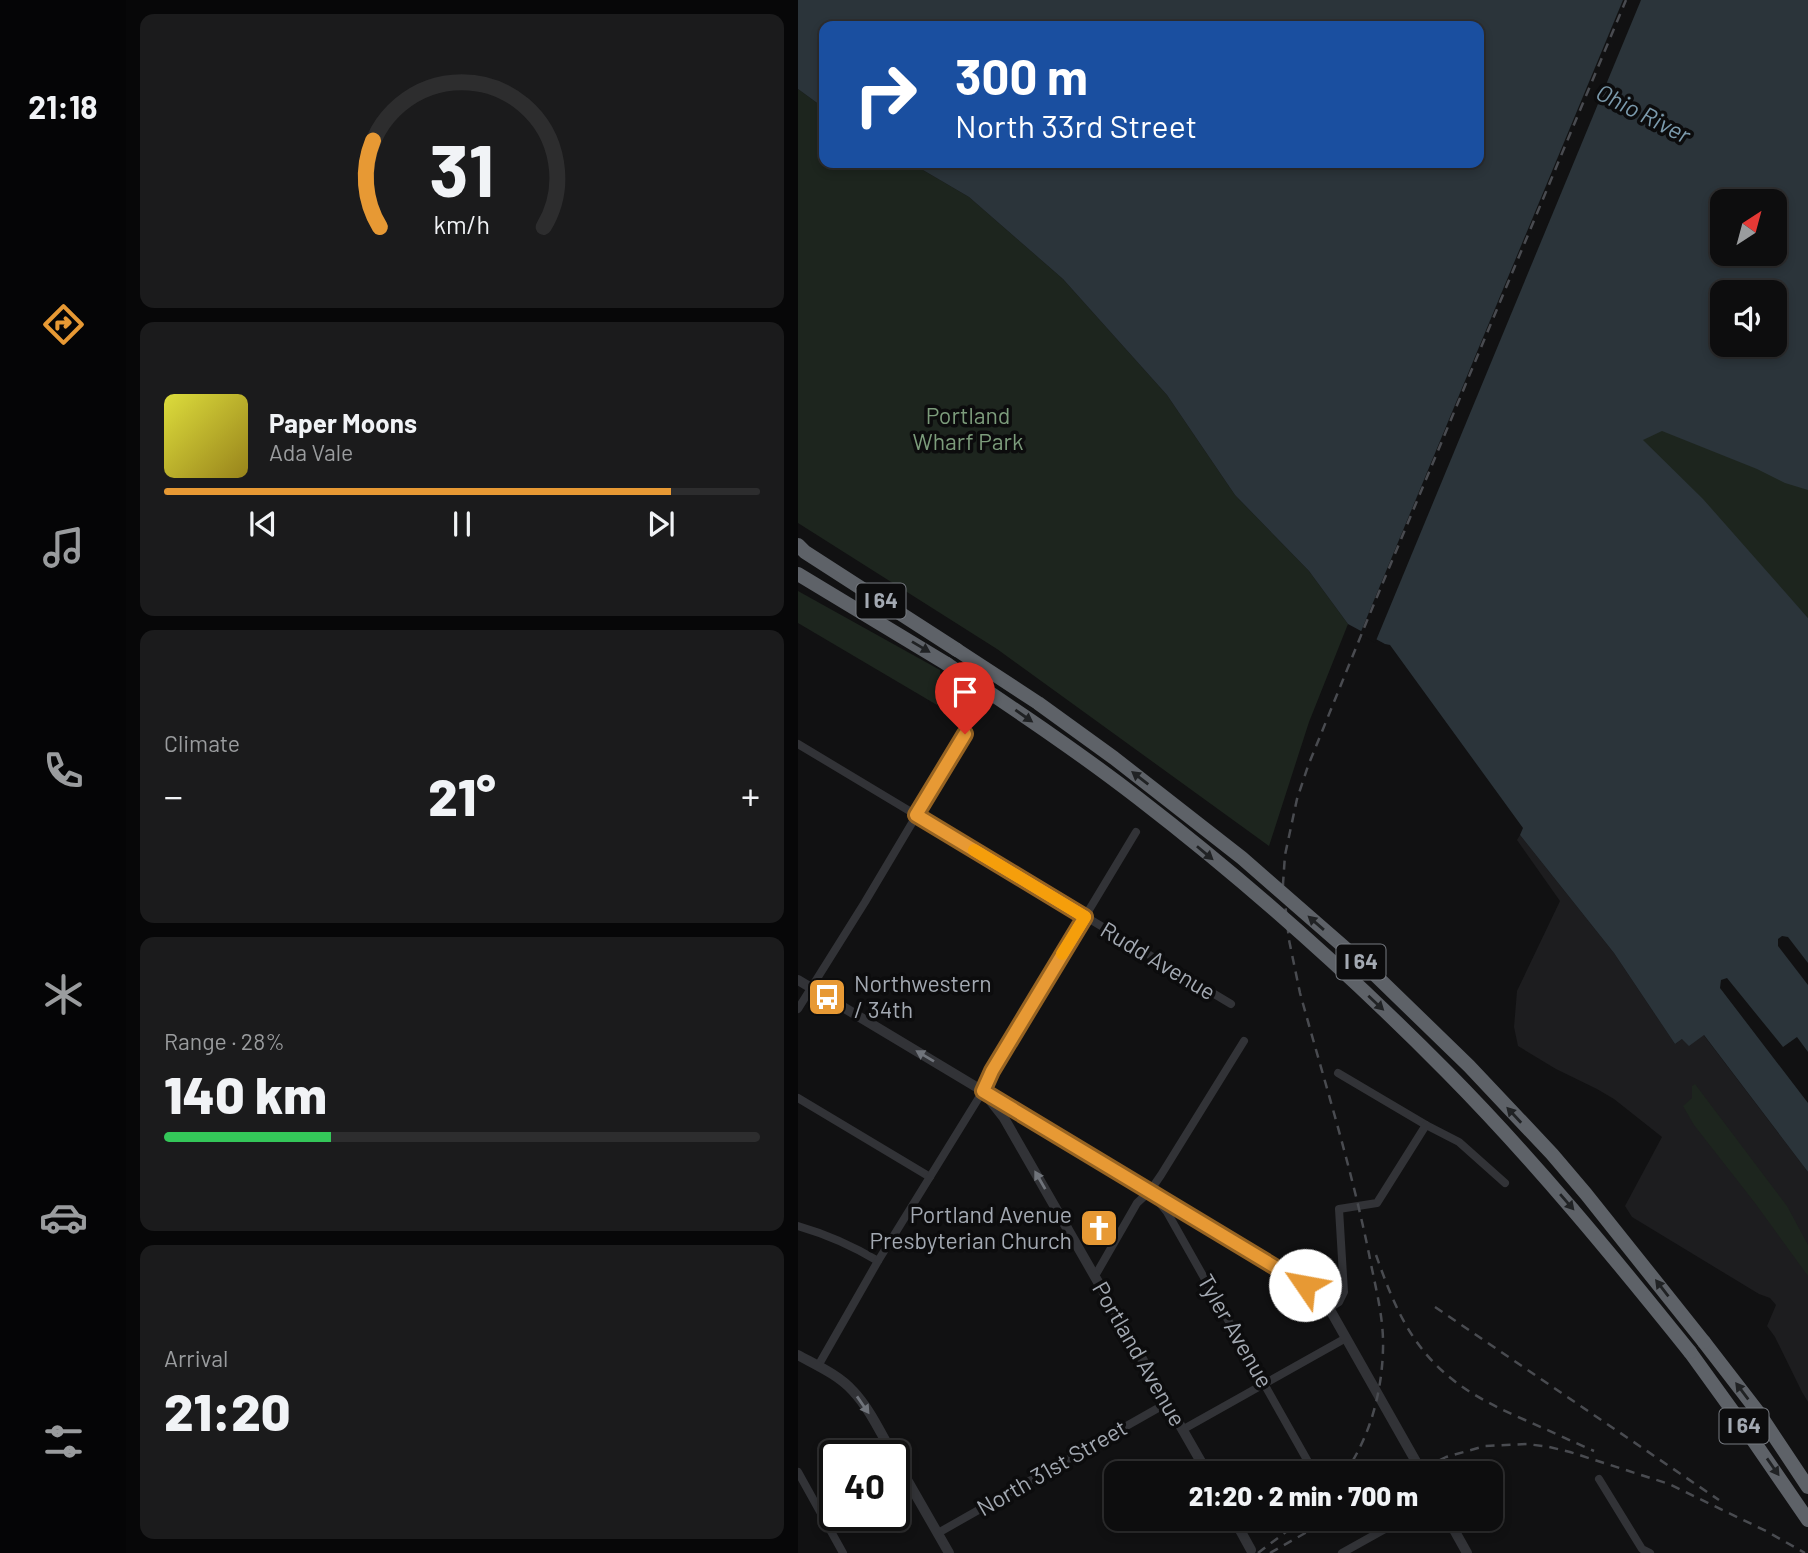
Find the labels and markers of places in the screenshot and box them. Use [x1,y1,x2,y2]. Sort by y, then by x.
pin [935,662,995,734]
place label: Northwestern / 34th [854,969,992,1023]
bus stop icon: Northwestern / 34th [806,976,848,1018]
place label: Portland Avenue Presbyterian Church [869,1200,1072,1254]
church icon: Portland Avenue Presbyterian Church [1078,1207,1120,1249]

